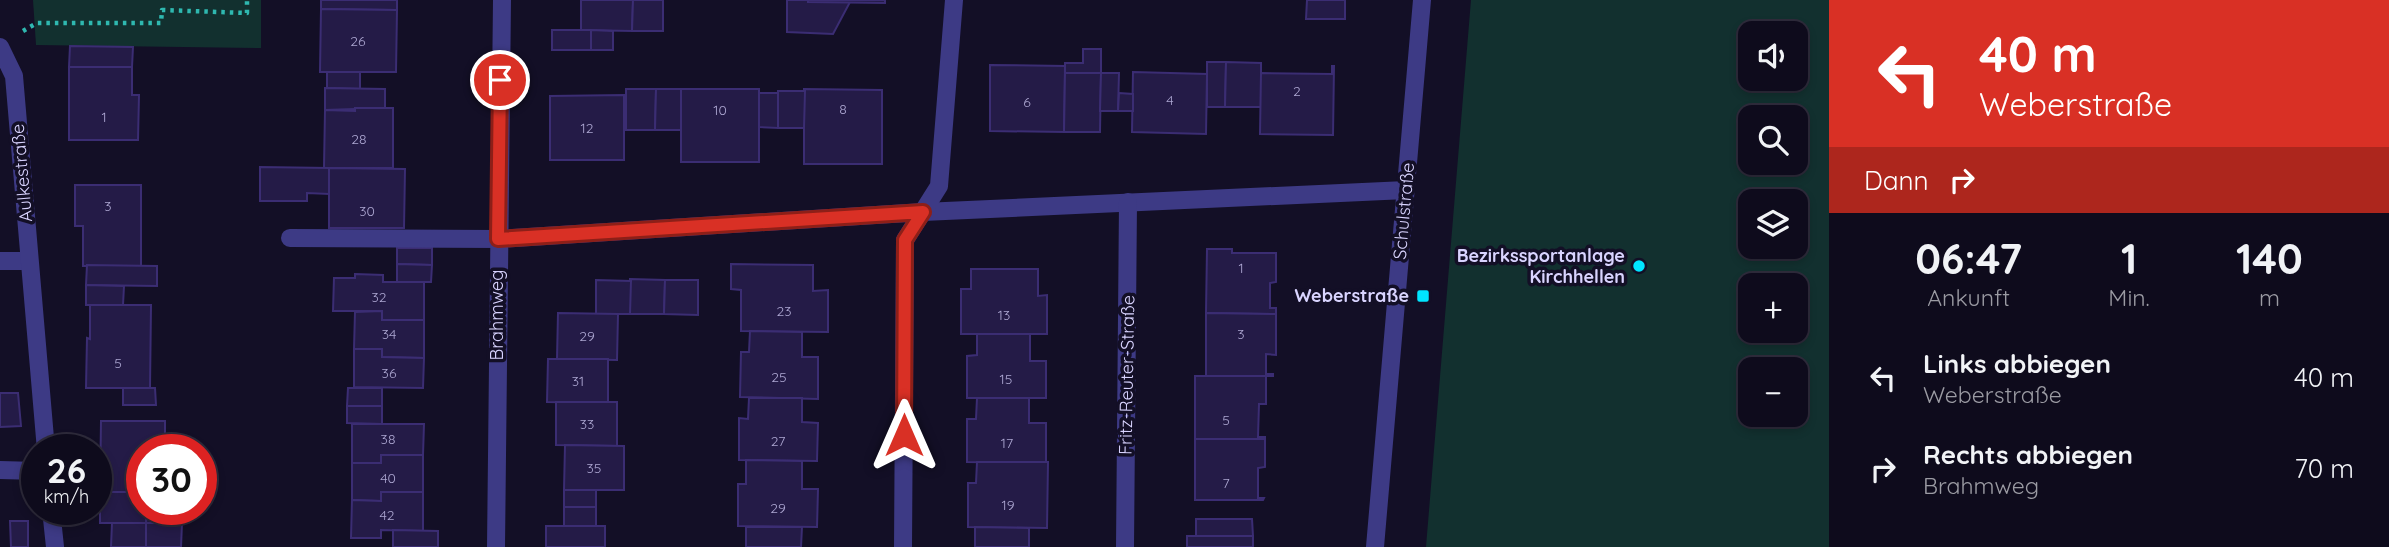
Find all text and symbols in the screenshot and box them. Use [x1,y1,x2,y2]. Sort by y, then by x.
map controls [1738,21,1808,427]
button: sound [1738,21,1808,91]
text: 40 m [1979,23,2097,84]
icon: left [1864,28,1955,119]
house number: 26 [350,32,366,50]
pin [470,50,530,110]
icon: arrive [481,61,519,99]
house number: 2 [1293,82,1301,100]
text: Weberstraße [1979,84,2172,124]
house number: 4 [1166,91,1174,109]
house number: 6 [1023,93,1031,111]
house number: 8 [839,100,847,118]
house number: 10 [713,101,727,119]
button: search [1738,105,1808,175]
house number: 1 [101,108,107,126]
house number: 12 [581,119,594,137]
street label: Aulkestraße [6,123,37,223]
house number: 28 [351,130,367,148]
street label: Schulstraße [1388,161,1419,260]
icon: right [1943,161,1981,199]
text: Dann [1864,164,1929,197]
button: layers [1738,189,1808,259]
house number: 3 [104,197,112,215]
house number: 30 [359,202,375,220]
text: 06:47 [1915,232,2022,285]
text: 1 [2121,232,2137,285]
text: 140 [2236,232,2303,285]
place label: Bezirkssportanlage Kirchhellen [1457,244,1625,288]
marker: Bezirkssportanlage Kirchhellen [1631,258,1647,274]
house number: 1 [1238,259,1244,277]
street label: Brahmweg [485,270,508,360]
button: + [1738,273,1808,343]
text: Ankunft [1927,283,2010,312]
text: Min. [2108,283,2150,312]
text: m [2259,283,2280,312]
place label: Weberstraße [1294,284,1409,307]
house number: 32 [371,288,387,306]
marker: Weberstraße [1415,288,1431,304]
street label: Fritz-Reuter-Straße [1114,295,1139,455]
house number: 23 [776,302,792,320]
house number: 13 [998,306,1010,324]
house number: 34 [382,325,396,343]
house number: 3 [1237,325,1245,343]
house number: 29 [579,327,595,345]
text: Links abbiegen [1923,347,2111,380]
house number: 5 [114,354,122,372]
button: − [1738,357,1808,427]
icon: left [1864,359,1902,397]
text: 40 m [2294,361,2354,394]
house number: 36 [382,364,397,382]
house number: 25 [771,368,787,386]
house number: 15 [1000,370,1012,388]
house number: 31 [572,372,584,390]
text: Weberstraße [1923,380,2062,409]
position arrow [867,398,941,472]
house number: 5 [1222,411,1230,429]
house number: 33 [580,415,594,433]
house number: 38 [381,430,395,448]
house number: 27 [771,432,785,450]
speed limit sign: 30 [126,434,217,525]
house number: 17 [1001,434,1013,452]
text: Rechts abbiegen [1923,438,2133,471]
text: 26 [47,448,86,492]
icon: right [1864,450,1902,488]
text: 70 m [2294,452,2354,485]
house number: 35 [587,459,601,477]
house number: 40 [380,469,396,487]
text: Brahmweg [1923,471,2039,500]
house number: 7 [1222,474,1230,492]
text: km/h [44,485,89,508]
house number: 19 [1002,496,1015,514]
house number: 29 [770,499,786,517]
house number: 42 [379,506,395,524]

